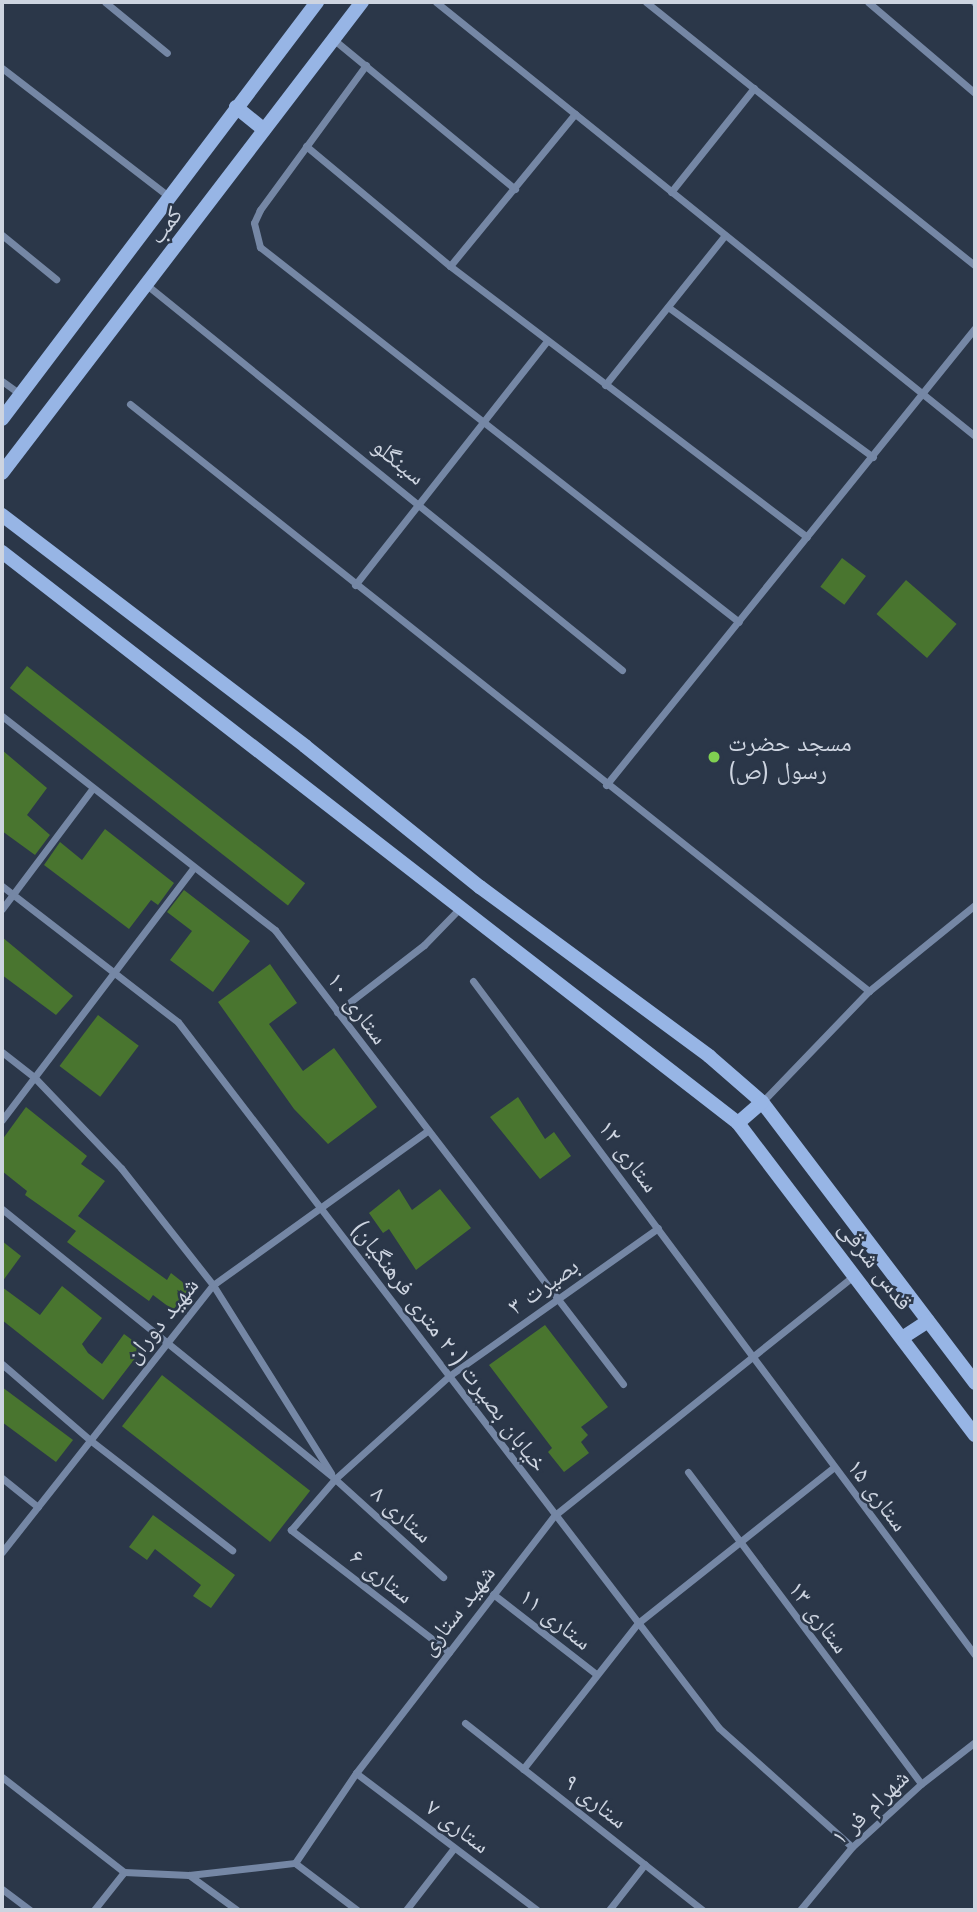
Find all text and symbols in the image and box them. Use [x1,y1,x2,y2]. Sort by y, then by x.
street label: کمب [142,201,188,249]
street label: سینگلو [367,431,431,491]
place label: مسجد حضرت رسول (ص) [728,729,852,785]
marker: مسجد حضرت رسول (ص) [706,749,722,765]
street label: ستاری ۱۰ [321,966,395,1050]
street label: ستاری ۱۲ [592,1114,666,1198]
street label: قدس شرقی [833,1214,919,1316]
street label: خیابان بصیرت (۲۰ متری فرهنگیان) [346,1215,554,1477]
street label: بصیرت ۳ [502,1251,584,1321]
street label: شهید دوران [118,1271,204,1369]
street label: ستاری ۱۵ [841,1453,915,1537]
street label: ستاری ۸ [365,1479,439,1549]
street label: ستاری ۶ [345,1542,419,1610]
street label: شهید ستاری [413,1559,501,1661]
street label: ستاری ۱۳ [782,1575,856,1659]
street label: ستاری ۱۱ [514,1582,598,1656]
street label: شهرام فر ۱ [825,1763,915,1851]
street label: ستاری ۹ [559,1767,633,1835]
street label: ستاری ۷ [420,1793,496,1859]

